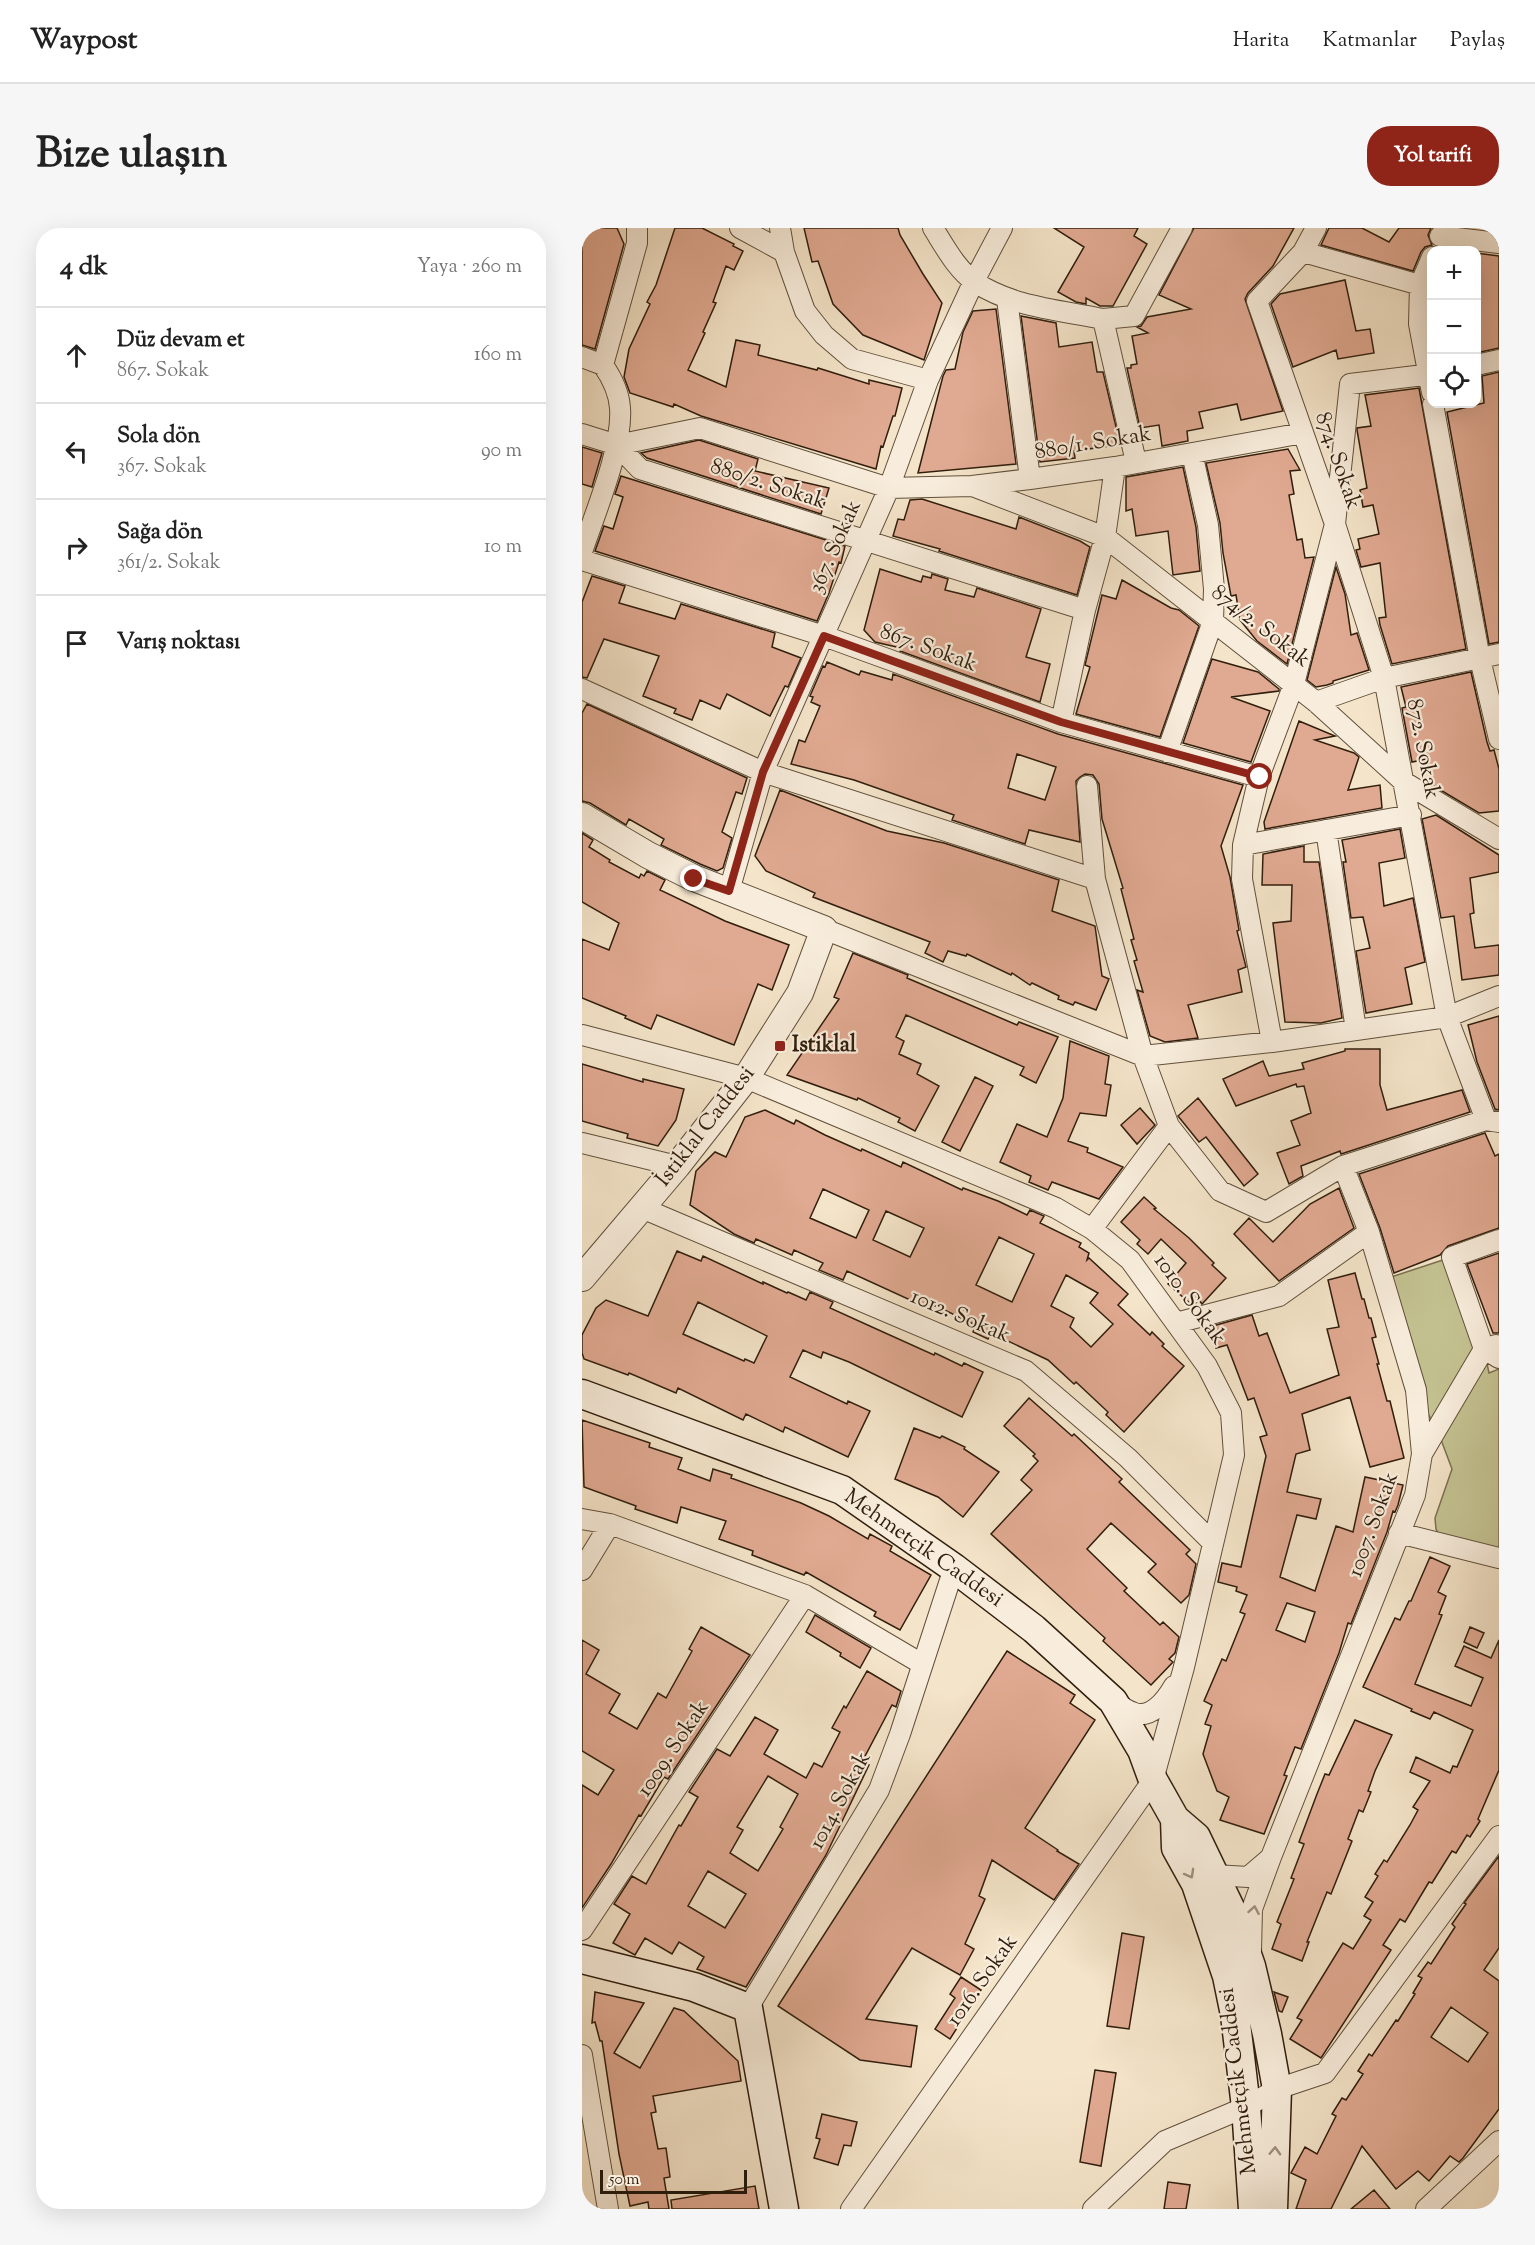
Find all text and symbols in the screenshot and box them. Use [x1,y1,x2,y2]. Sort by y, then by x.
text: Waypost [30,21,137,61]
text: Harita [1233,26,1289,56]
text: Katmanlar [1322,26,1417,56]
text: Paylaş [1450,26,1505,56]
text: Bize ulaşın [36,126,227,186]
button: Yol tarifi [1367,126,1499,186]
map controls [1427,246,1481,408]
button: + [1427,246,1481,300]
text: 4 dk [60,249,108,286]
text: Yaya · 260 m [417,253,522,282]
button: − [1427,300,1481,354]
text: Düz devam et [117,325,244,357]
icon: ahead [60,339,93,372]
text: 160 m [474,341,522,370]
button: locate [1427,354,1481,408]
text: 867. Sokak [117,357,209,386]
street label: 874. Sokak [1305,408,1369,514]
street label: 880/1. Sokak [1032,419,1154,469]
text: Sola dön [117,421,200,453]
icon: left [60,435,93,468]
text: 90 m [481,437,522,466]
street label: 880/2. Sokak [706,451,830,519]
text: 367. Sokak [117,453,207,482]
street label: 367. Sokak [801,495,871,599]
text: Sağa dön [117,517,203,549]
icon: right [60,531,93,564]
text: 10 m [484,533,522,562]
text: 361/2. Sokak [117,549,221,578]
street label: 874/2. Sokak [1203,578,1317,676]
street label: 867. Sokak [875,617,981,681]
icon: arrive [60,627,93,660]
text: Varış noktası [117,627,240,659]
street label: 872. Sokak [1397,696,1447,802]
route start [1246,763,1272,789]
route end [680,865,706,891]
place label: Istiklal [792,1030,857,1062]
marker: Istiklal [773,1039,787,1053]
street label: İstiklal Caddesi [649,1060,763,1194]
street label: 1010. Sokak [1145,1248,1233,1352]
street label: 1012. Sokak [905,1282,1015,1352]
street label: 1007. Sokak [1340,1468,1408,1582]
street label: Mehmetçik Caddesi [837,1482,1009,1616]
street label: 1009. Sokak [630,1694,718,1804]
street label: 1014. Sokak [802,1746,880,1856]
one-way arrow [1183,1867,1194,1878]
one-way arrow [1247,1906,1260,1916]
street label: 1016. Sokak [939,1928,1027,2034]
street label: Mehmetçik Caddesi [1212,1986,1266,2176]
one-way arrow [1269,2146,1282,2155]
scale bar [600,2167,747,2194]
text: 50 m [609,2169,640,2192]

